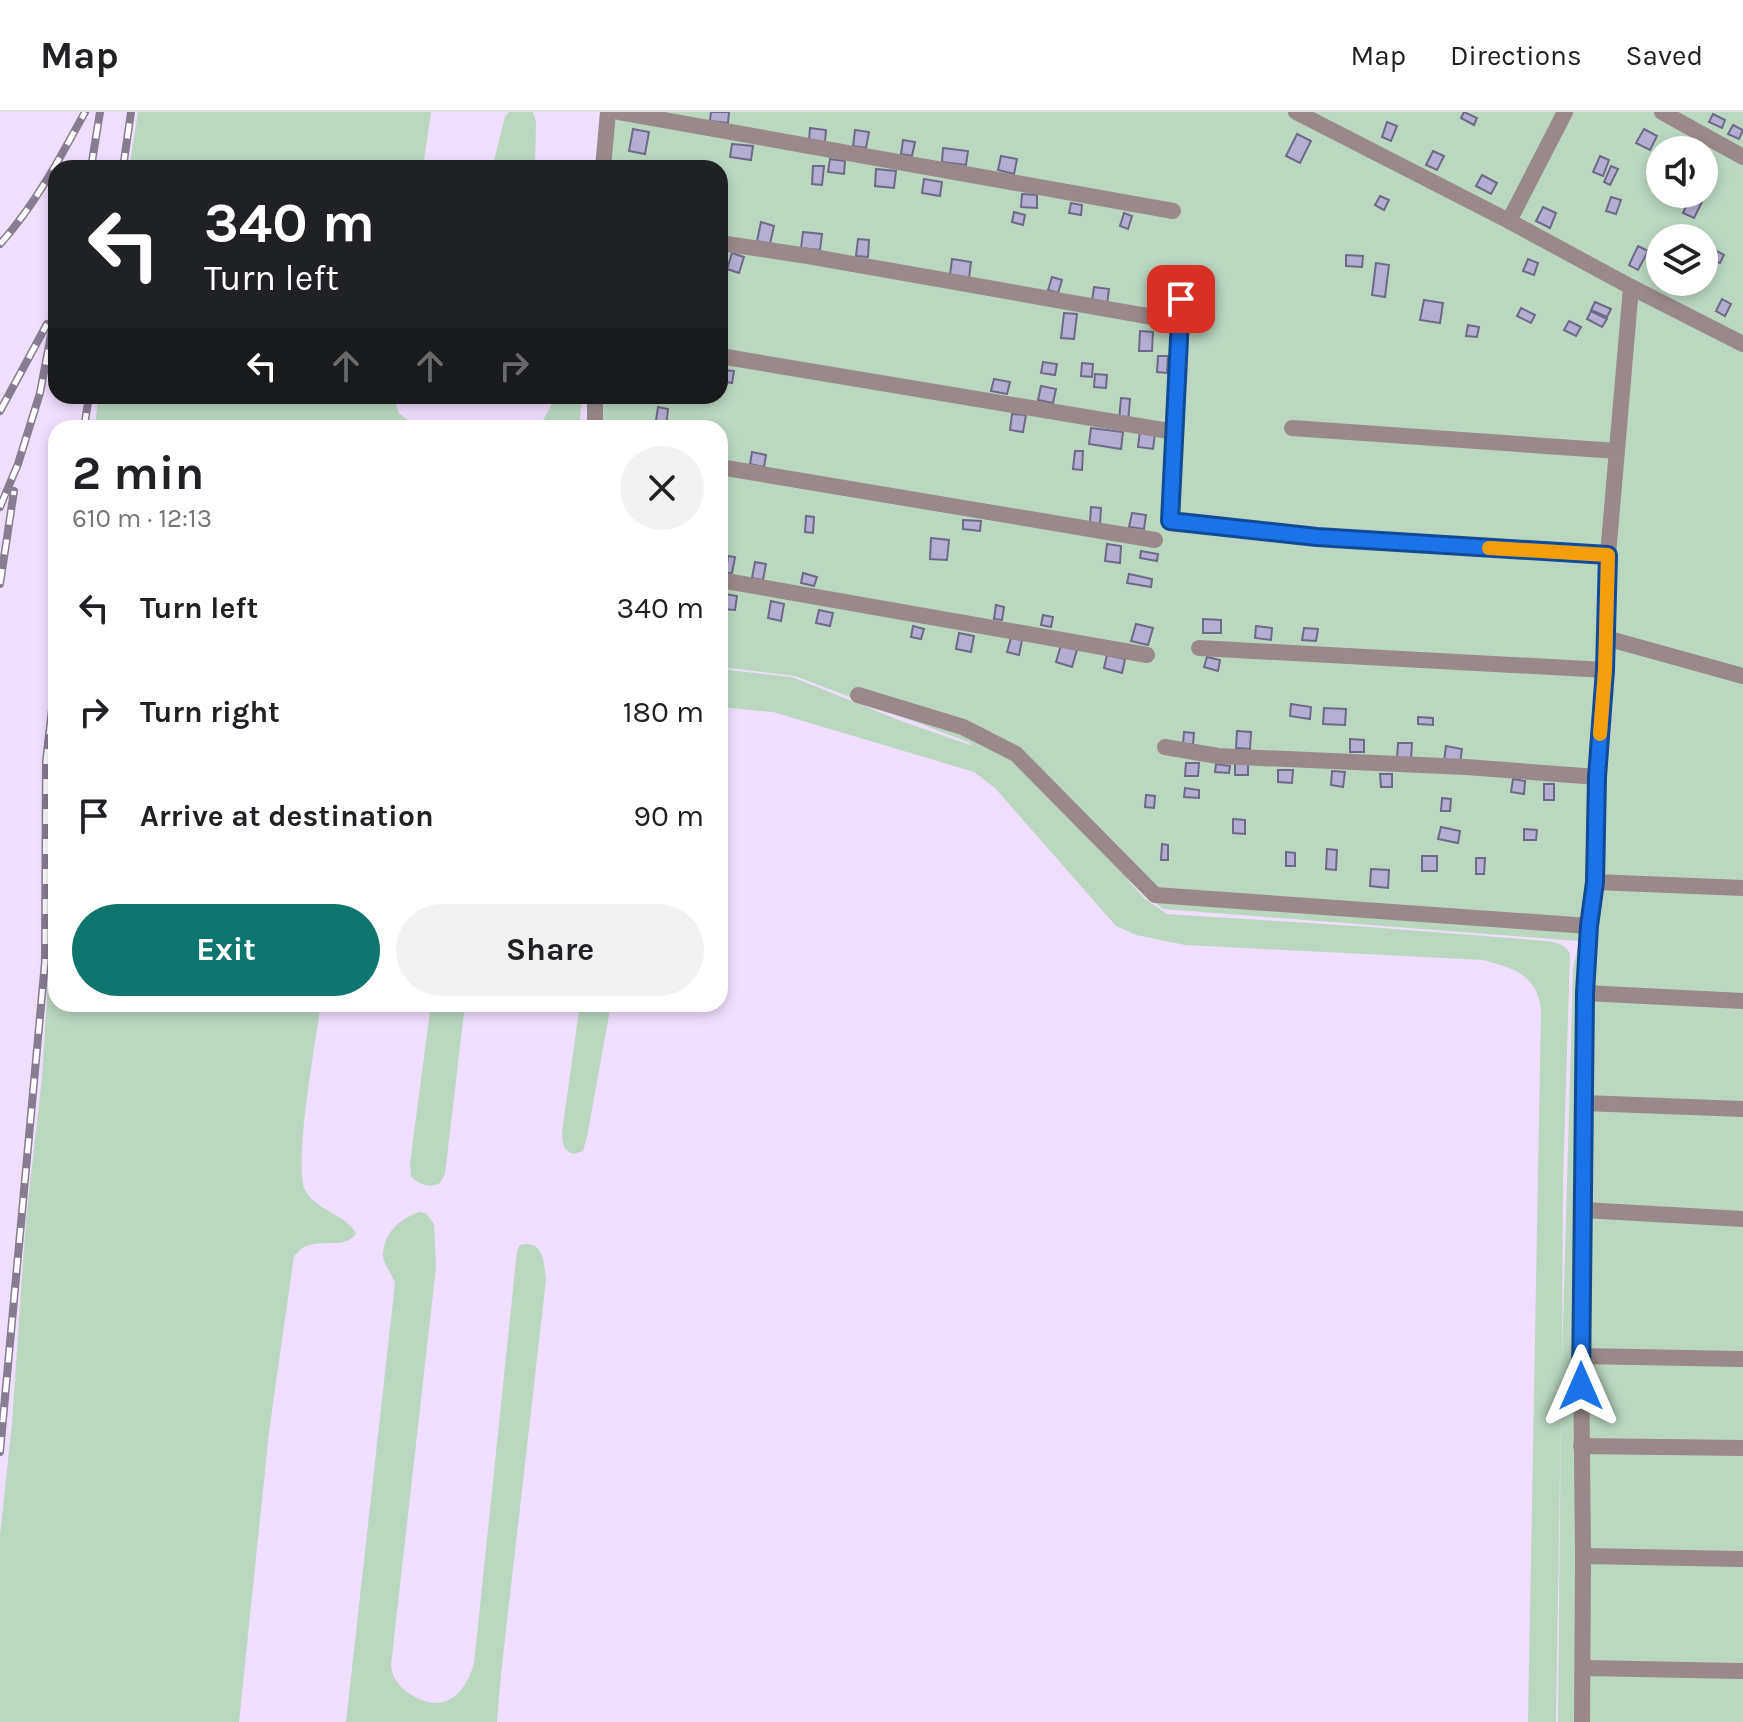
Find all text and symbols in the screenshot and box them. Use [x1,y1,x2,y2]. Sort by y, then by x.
text: Map [40,33,119,78]
text: Map [1351,39,1406,72]
text: Directions [1450,39,1582,72]
text: Saved [1626,39,1703,72]
map controls [1646,136,1718,296]
button: sound [1646,136,1718,208]
text: 340 m [204,190,375,255]
icon: left [72,192,176,296]
button: layers [1646,224,1718,296]
text: Turn left [204,257,339,299]
pin [1147,265,1215,333]
icon: arrive [1159,277,1203,321]
icon: left [240,344,284,388]
icon: ahead [324,344,368,388]
icon: ahead [408,344,452,388]
icon: right [492,344,536,388]
text: 2 min [72,445,204,501]
button: close [620,446,704,530]
text: 610 m · 12:13 [72,503,212,534]
icon: left [72,586,116,630]
text: Turn left [140,590,258,626]
text: 340 m [617,590,704,626]
icon: right [72,690,116,734]
text: Turn right [140,694,280,730]
text: 180 m [623,694,704,730]
icon: arrive [72,794,116,838]
text: Arrive at destination [140,798,434,834]
text: 90 m [634,798,704,834]
button: Exit [72,904,380,996]
button: Share [396,904,704,996]
position arrow [1539,1344,1623,1428]

